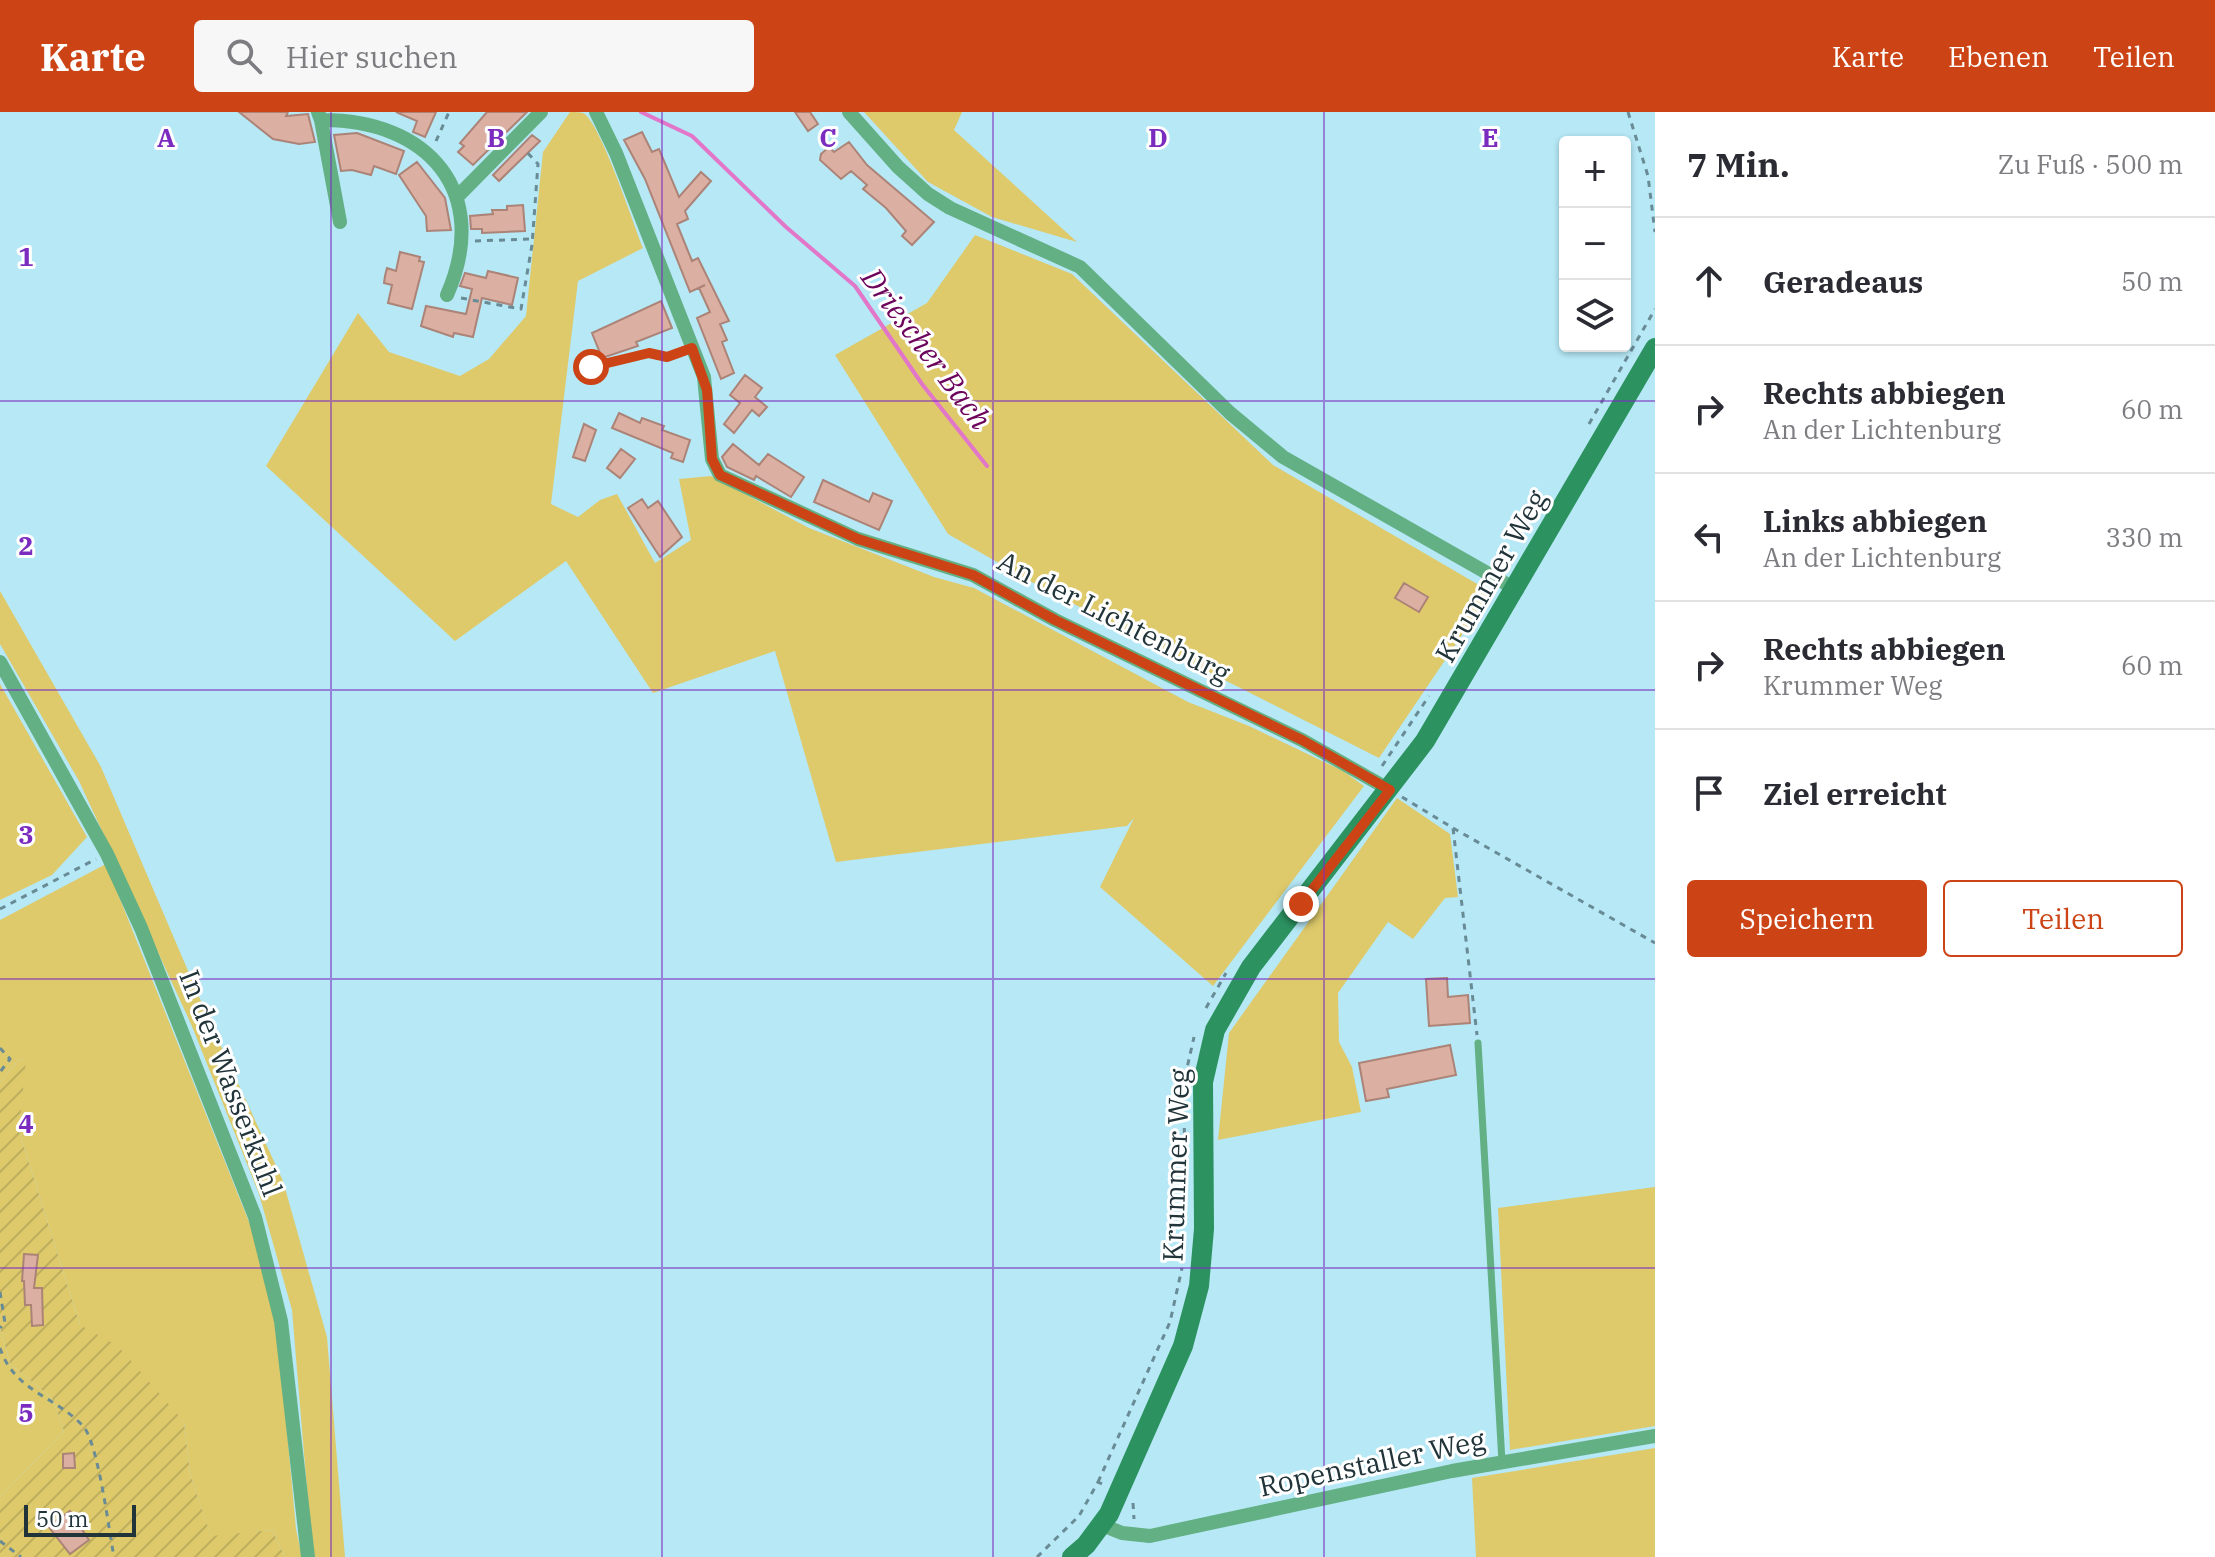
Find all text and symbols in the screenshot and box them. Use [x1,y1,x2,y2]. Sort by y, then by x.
search box [194,20,754,92]
text: Karte [40,32,146,81]
icon: search [222,34,266,78]
text: Hier suchen [286,37,458,76]
text: Karte [1832,38,1904,75]
text: Ebenen [1948,38,2049,75]
text: Teilen [2093,38,2175,75]
text: A [157,120,175,154]
text: B [487,120,505,154]
text: C [819,120,837,154]
text: D [1148,120,1168,154]
text: E [1481,120,1499,154]
map controls [1559,136,1631,352]
button: + [1559,136,1631,208]
text: 7 Min. [1687,142,1790,186]
text: Zu Fuß · 500 m [1998,147,2183,181]
button: − [1559,208,1631,280]
text: 1 [18,239,34,273]
water label: Driescher Bach [853,259,1001,437]
icon: ahead [1687,259,1731,303]
text: Geradeaus [1763,262,1923,301]
text: 50 m [2121,264,2183,298]
button: layers [1559,280,1631,352]
route start [573,349,609,385]
text: Rechts abbiegen [1763,373,2006,412]
icon: right [1687,387,1731,431]
text: 60 m [2121,392,2183,426]
text: An der Lichtenburg [1763,412,2001,446]
street label: Krummer Weg [1426,483,1555,669]
text: Links abbiegen [1763,501,1987,540]
icon: left [1687,515,1731,559]
text: 330 m [2105,520,2183,554]
text: 2 [18,528,34,562]
text: An der Lichtenburg [1763,540,2001,574]
street label: An der Lichtenburg [992,542,1237,691]
text: Rechts abbiegen [1763,629,2006,668]
icon: right [1687,643,1731,687]
text: 60 m [2121,648,2183,682]
text: Krummer Weg [1763,668,1942,702]
icon: arrive [1687,771,1731,815]
text: Ziel erreicht [1763,774,1947,813]
text: 3 [18,817,34,851]
button: Speichern [1687,880,1927,957]
button: Teilen [1943,880,2183,957]
route end [1283,886,1319,922]
street label: In der Wasserkuhl [171,964,292,1201]
street label: Krummer Weg [1154,1068,1197,1262]
text: 4 [18,1106,34,1140]
text: 5 [18,1395,34,1429]
street label: Ropenstaller Weg [1256,1421,1488,1505]
scale bar [24,1501,136,1537]
text: 50 m [36,1504,88,1533]

